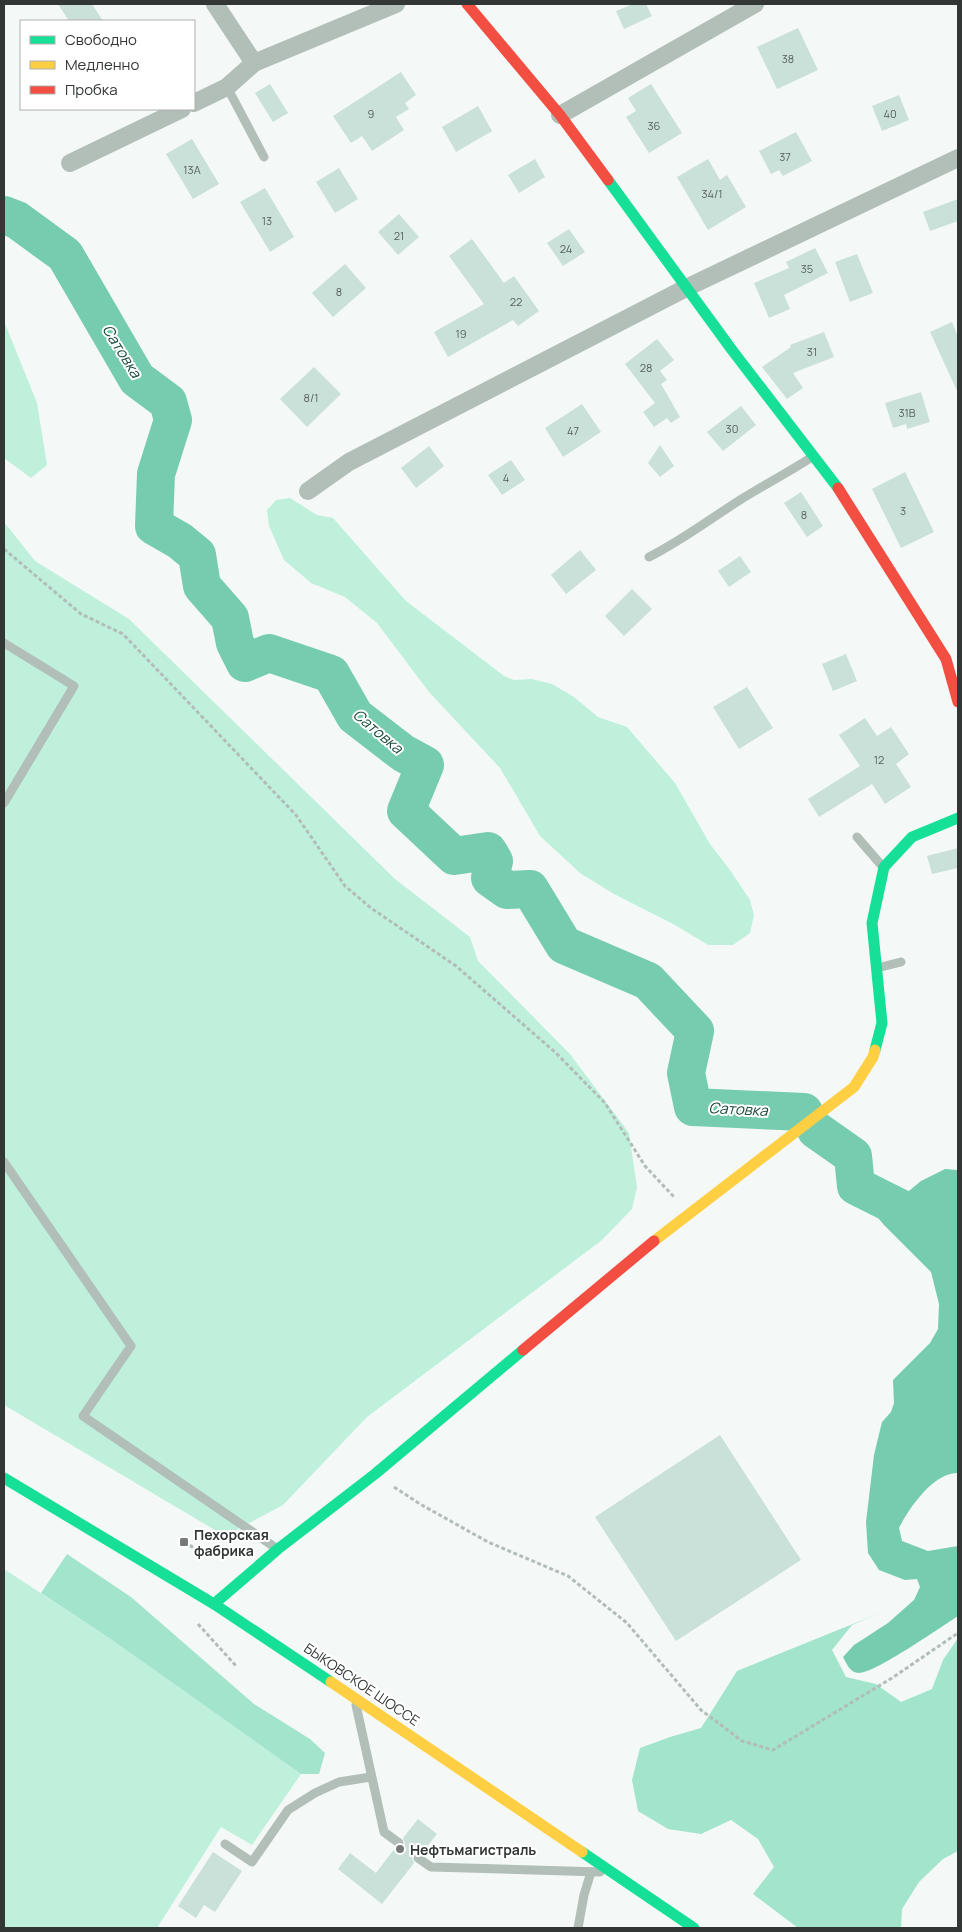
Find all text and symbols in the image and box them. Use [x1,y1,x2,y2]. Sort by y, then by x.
legend [20,20,195,110]
text: Свободно [65,29,137,50]
house number: 38 [782,51,794,66]
text: Медленно [65,54,139,75]
text: Пробка [65,79,118,100]
house number: 9 [368,106,375,121]
house number: 40 [883,106,897,121]
house number: 36 [648,118,661,133]
house number: 37 [779,149,791,164]
house number: 13А [183,162,201,177]
house number: 34/1 [701,186,723,201]
house number: 13 [262,213,272,228]
house number: 21 [394,228,404,243]
house number: 24 [560,241,572,256]
house number: 35 [801,261,813,276]
house number: 8 [336,284,342,299]
house number: 22 [510,294,522,309]
water label: Сатовка [97,320,147,382]
house number: 19 [455,326,467,341]
house number: 31 [807,344,817,359]
house number: 28 [640,360,652,375]
house number: 8/1 [304,390,318,405]
house number: 31В [898,405,916,420]
house number: 30 [726,421,738,436]
house number: 47 [567,423,579,438]
house number: 4 [503,470,509,485]
house number: 3 [900,503,906,518]
house number: 8 [801,507,807,522]
water label: Сатовка [349,704,408,758]
house number: 12 [874,752,884,767]
water label: Сатовка [708,1097,769,1121]
place label: Пехорская фабрика [194,1525,269,1560]
marker: Пехорская фабрика [178,1536,190,1548]
street label: БЫКОВСКОЕ ШОССЕ [300,1638,424,1730]
place label: Нефтьмагистраль [410,1840,536,1859]
marker: Нефтьмагистраль [394,1843,406,1855]

